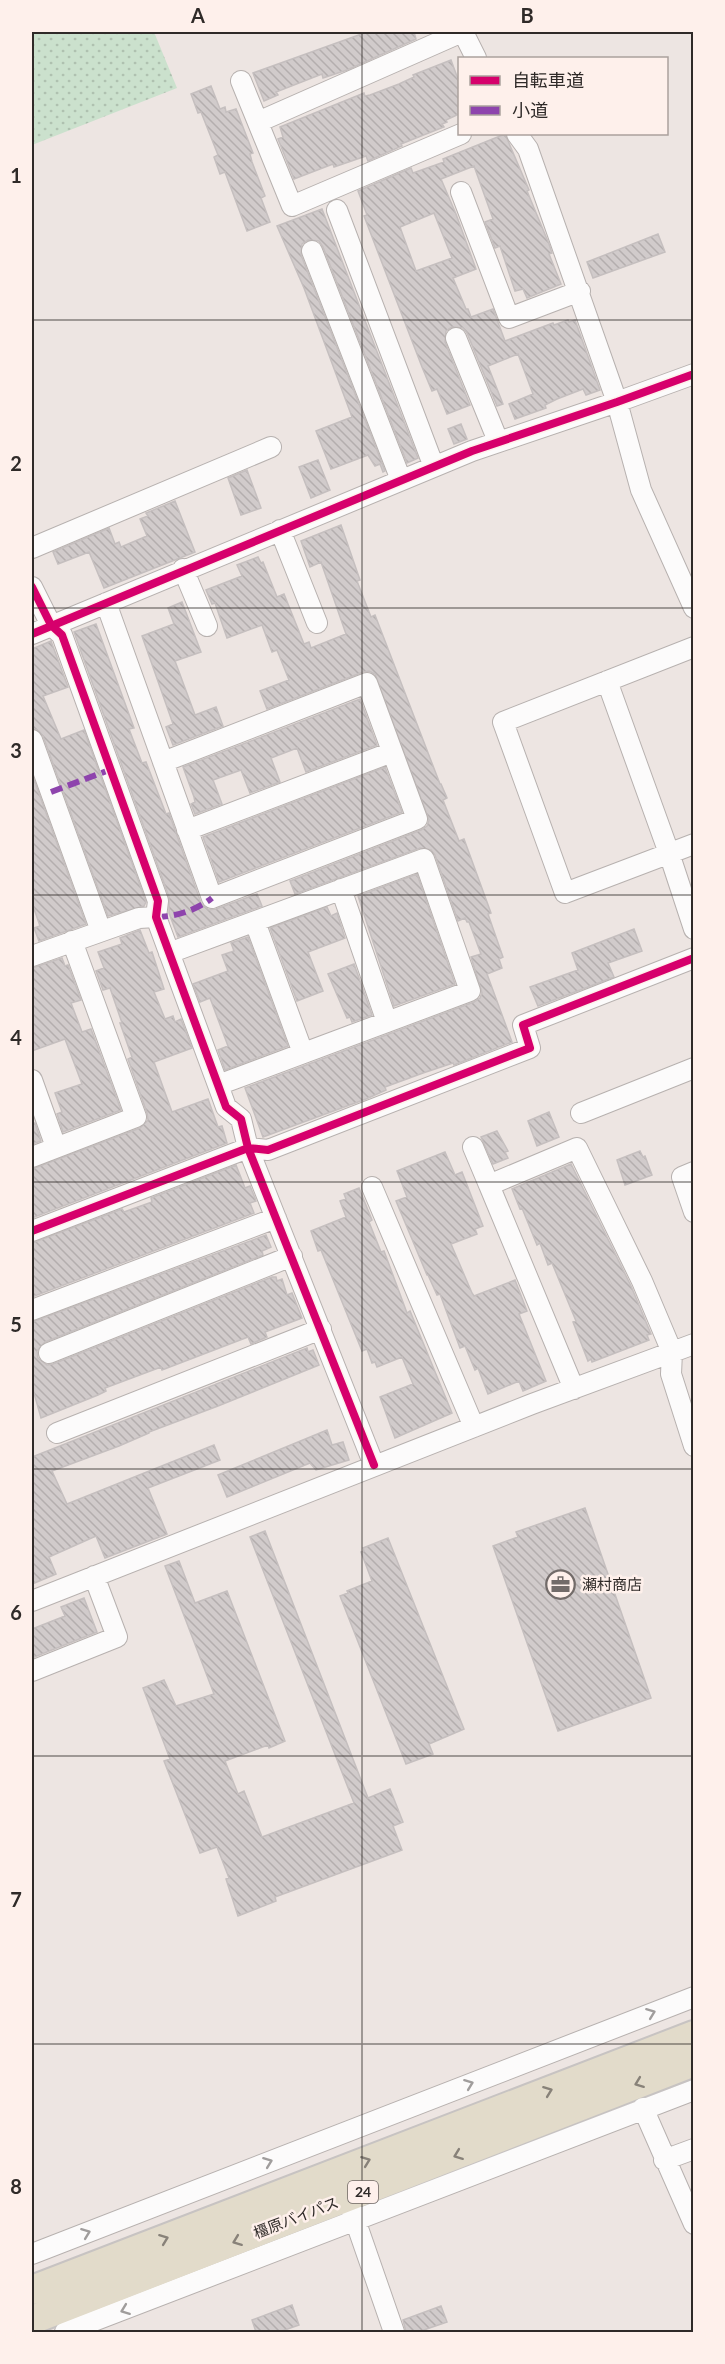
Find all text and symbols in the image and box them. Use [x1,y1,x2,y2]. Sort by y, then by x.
text: A [190,3,205,27]
text: B [520,3,534,27]
legend [458,57,668,135]
text: 自転車道 [512,69,584,91]
text: 小道 [512,99,548,121]
text: 1 [10,163,22,187]
text: 2 [10,451,22,475]
text: 3 [10,738,22,762]
text: 4 [10,1025,22,1049]
text: 5 [10,1312,22,1336]
office icon: 瀬村商店 [545,1569,577,1601]
place label: 瀬村商店 [582,1575,642,1593]
text: 6 [10,1600,22,1624]
text: 7 [10,1887,22,1911]
one-way arrow [645,2008,656,2020]
one-way arrow [634,2076,645,2088]
one-way arrow [463,2079,474,2091]
one-way arrow [542,2086,553,2098]
one-way arrow [453,2147,463,2160]
one-way arrow [360,2155,371,2168]
one-way arrow [262,2157,273,2169]
text: 8 [10,2174,22,2198]
road number: 24 [348,2181,378,2203]
street label: 橿原バイパス [251,2193,341,2242]
one-way arrow [81,2227,91,2240]
one-way arrow [158,2234,169,2246]
one-way arrow [232,2234,243,2246]
one-way arrow [120,2302,131,2315]

